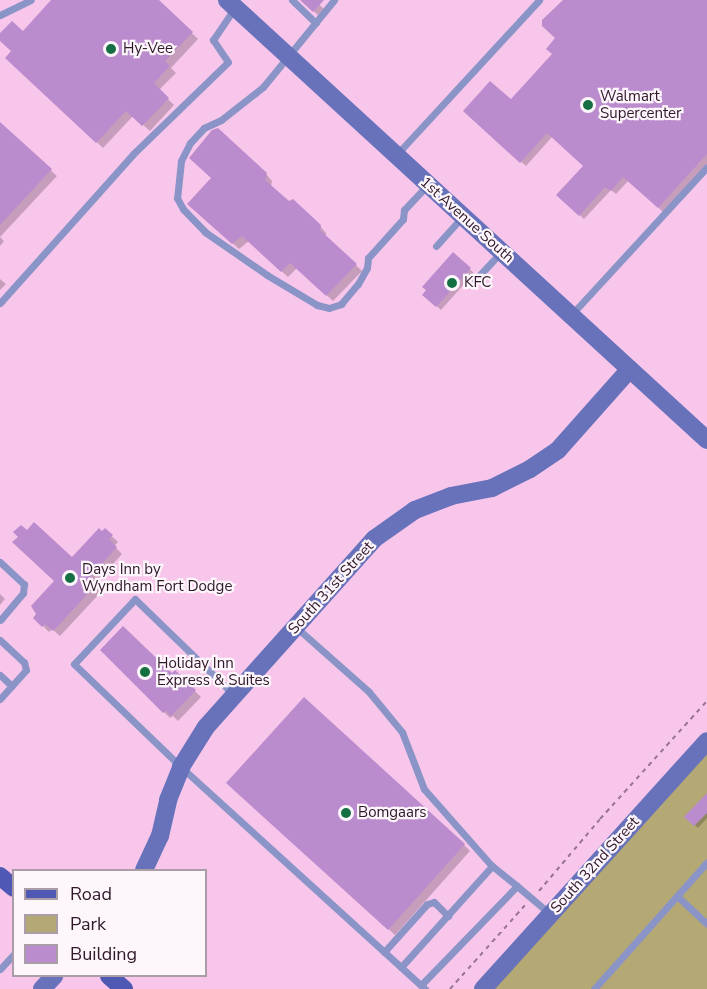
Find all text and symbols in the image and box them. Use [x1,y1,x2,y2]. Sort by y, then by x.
place label: Hy-Vee [123,40,173,58]
marker: Hy-Vee [104,42,118,56]
place label: Walmart Supercenter [600,87,681,122]
marker: Walmart Supercenter [581,98,595,112]
street label: 1st Avenue South [416,173,518,267]
place label: KFC [464,274,491,292]
marker: KFC [445,276,459,290]
street label: South 31st Street [285,538,377,638]
place label: Days Inn by Wyndham Fort Dodge [82,560,232,595]
marker: Days Inn by Wyndham Fort Dodge [63,571,77,585]
place label: Holiday Inn Express & Suites [157,654,270,689]
marker: Holiday Inn Express & Suites [138,665,152,679]
place label: Bomgaars [358,804,427,822]
marker: Bomgaars [339,806,353,820]
street label: South 32nd Street [547,813,643,917]
legend [12,869,207,977]
text: Road [70,882,112,906]
text: Park [70,912,106,936]
text: Building [70,942,137,966]

